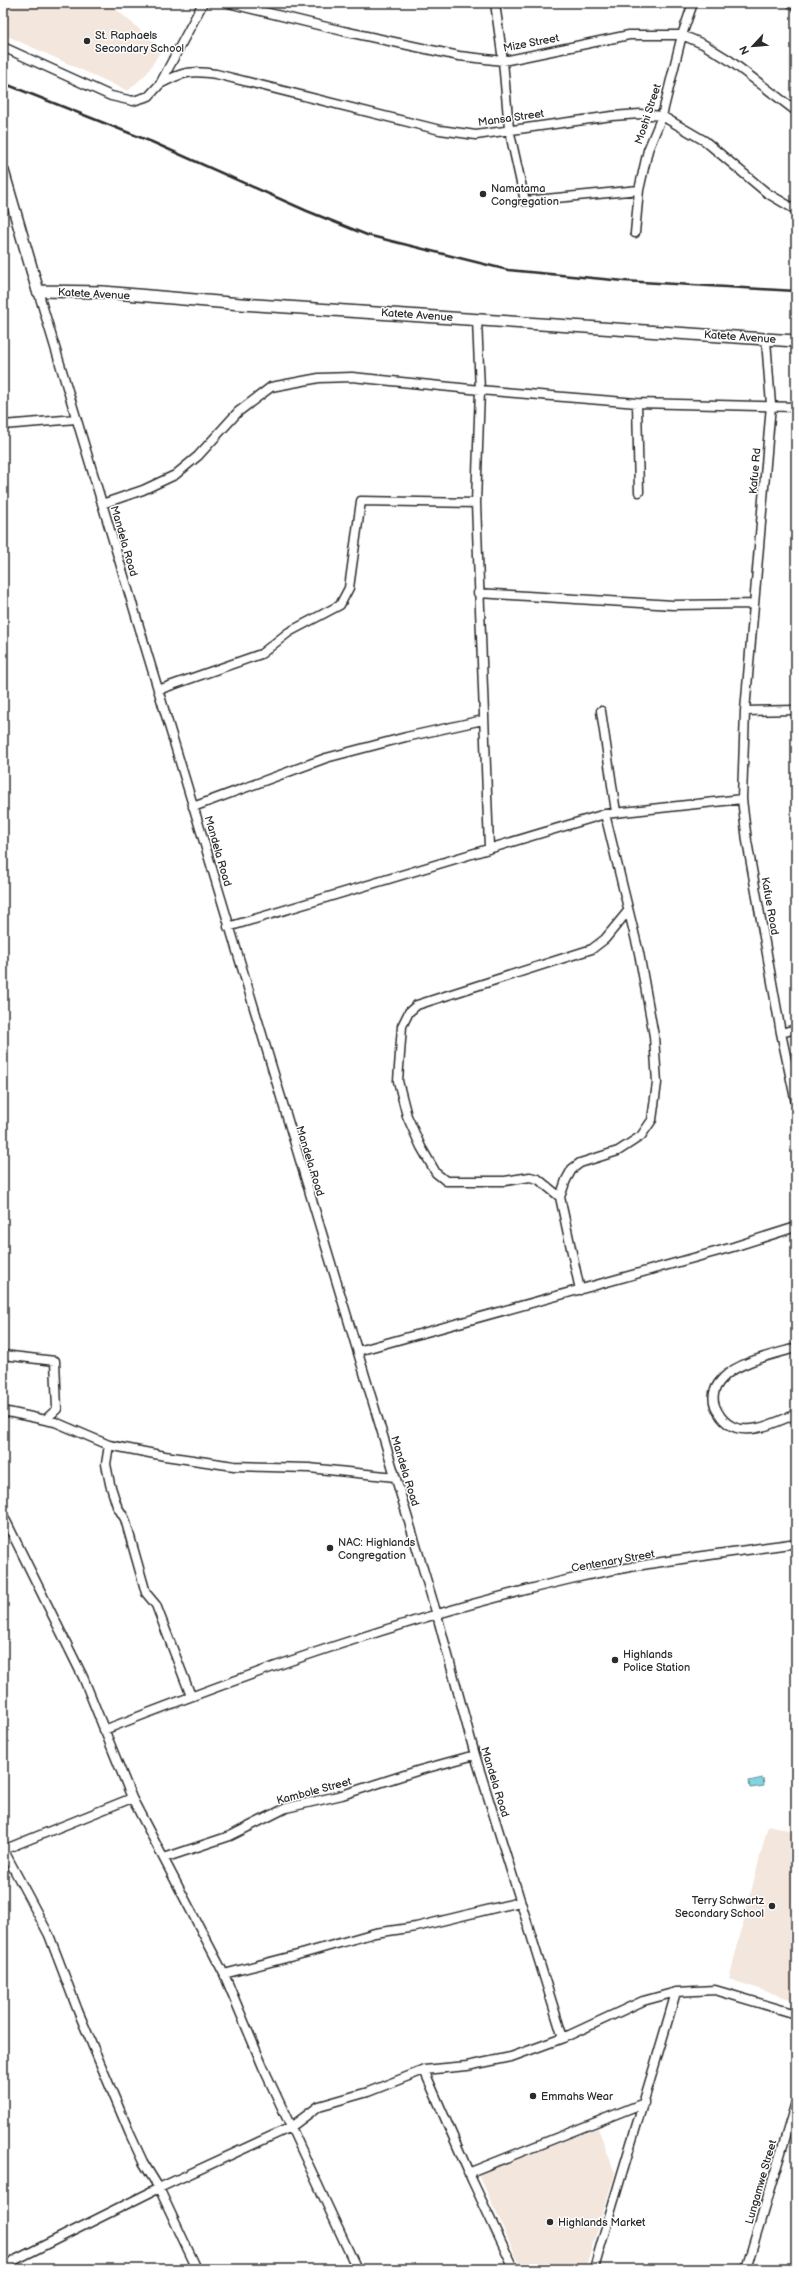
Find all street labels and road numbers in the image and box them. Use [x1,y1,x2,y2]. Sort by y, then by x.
street label: Mize Street [502,31,561,55]
street label: Moshi Street [632,82,664,146]
street label: Mansa Street [477,107,545,129]
street label: Katete Avenue [58,286,131,302]
street label: Katete Avenue [381,306,454,324]
street label: Katete Avenue [704,328,777,346]
street label: Kafue Rd [747,447,763,495]
street label: Mandela Road [108,504,140,578]
street label: Mandela Road [202,814,234,888]
street label: Kafue Road [759,876,781,936]
street label: Mandela Road [293,1124,327,1198]
street label: Mandela Road [388,1434,422,1508]
street label: Centenary Street [570,1547,656,1575]
street label: Mandela Road [478,1745,512,1819]
street label: Kambole Street [275,1775,353,1807]
street label: Lungamwe Street [743,2138,779,2226]

